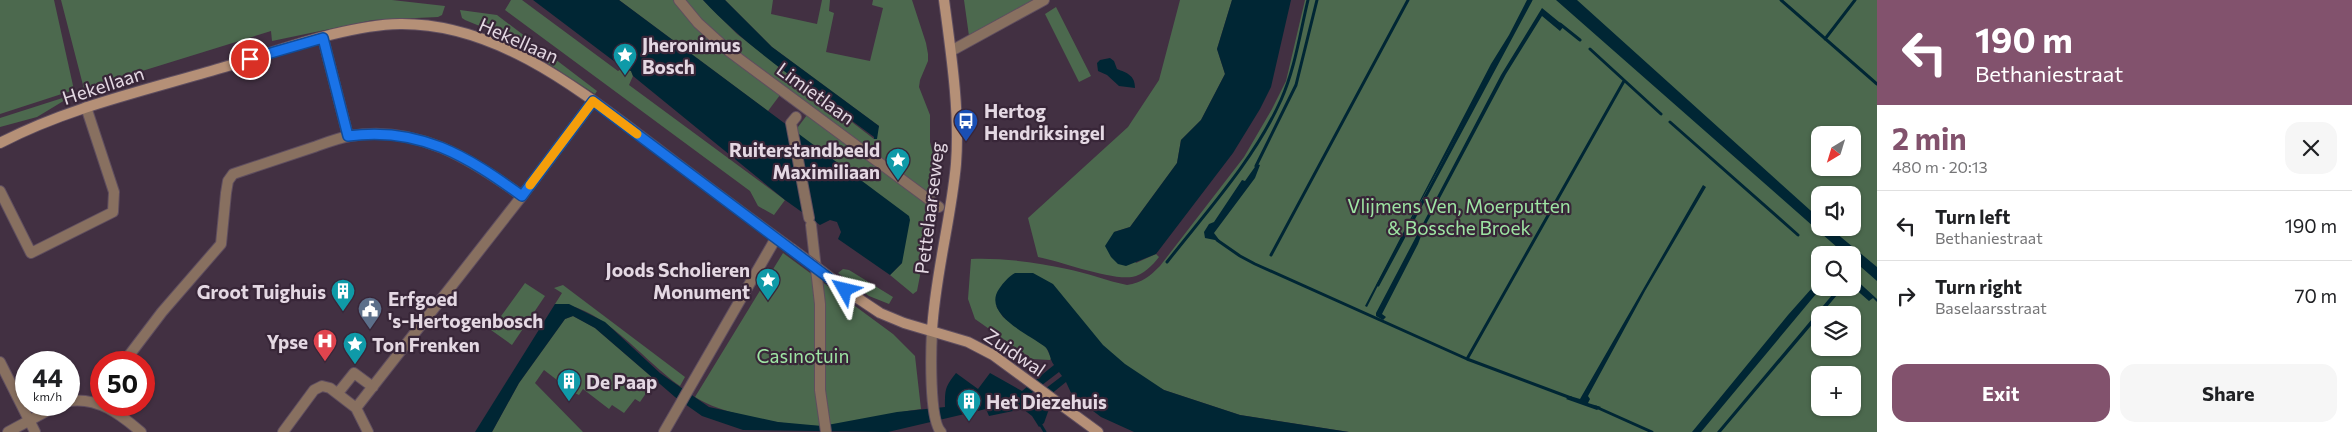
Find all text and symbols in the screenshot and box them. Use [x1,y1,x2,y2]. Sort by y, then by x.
street label: Hekellaan [476,12,562,68]
text: 190 m [1975,17,2073,60]
icon: left [1892,20,1957,85]
place label: Jheronimus Bosch [642,33,741,78]
pin [229,38,271,80]
place icon: Jheronimus Bosch [612,42,638,76]
icon: arrive [236,45,264,73]
street label: Limietlaan [773,57,859,129]
text: Bethaniestraat [1975,60,2123,87]
street label: Hekellaan [59,61,147,109]
place label: Hertog Hendriksingel [984,99,1105,144]
bus stop icon: Hertog Hendriksingel [953,108,979,142]
text: 2 min [1892,119,1967,156]
button: close [2285,122,2337,174]
north arrow [1811,126,1861,176]
map controls [1811,126,1861,416]
place label: Ruiterstandbeeld Maximiliaan [729,138,880,183]
street label: Pettelaarseweg [910,141,948,275]
place icon: Ruiterstandbeeld Maximiliaan [885,147,911,181]
text: 480 m · 20:13 [1892,157,1988,176]
button: sound [1811,186,1861,236]
park label: Vlijmens Ven, Moerputten & Bossche Broek [1347,194,1571,239]
text: Turn left [1935,205,2010,228]
icon: left [1892,212,1920,240]
text: 190 m [2285,214,2337,237]
text: Bethaniestraat [1935,228,2043,247]
button: search [1811,246,1861,296]
place label: Joods Scholieren Monument [606,258,750,303]
position arrow [818,263,870,315]
place icon: Joods Scholieren Monument [755,267,781,301]
text: Turn right [1935,275,2022,298]
building icon: Groot Tuighuis [330,278,356,312]
place label: Groot Tuighuis [197,280,326,303]
icon: right [1892,282,1920,310]
text: 70 m [2294,284,2337,307]
place label: Erfgoed 's-Hertogenbosch [388,287,543,332]
public building icon: Erfgoed 's-Hertogenbosch [357,296,383,330]
text: Baselaarsstraat [1935,298,2047,317]
button: layers [1811,306,1861,356]
street label: Zuidwal [980,323,1050,381]
hospital icon: Ypse [312,328,338,362]
place label: Ypse [266,330,308,353]
place icon: Ton Frenken [342,331,368,365]
place label: Ton Frenken [372,333,480,356]
park label: Casinotuin [757,344,849,367]
speed limit sign: 50 [90,351,155,416]
text: 44 [32,362,63,392]
button: Exit [1892,364,2110,422]
button: Share [2120,364,2337,422]
button: + [1811,366,1861,416]
building icon: De Paap [556,368,582,402]
place label: De Paap [586,370,657,393]
building icon: Het Diezehuis [956,388,982,422]
text: km/h [33,389,62,403]
place label: Het Diezehuis [986,390,1107,413]

